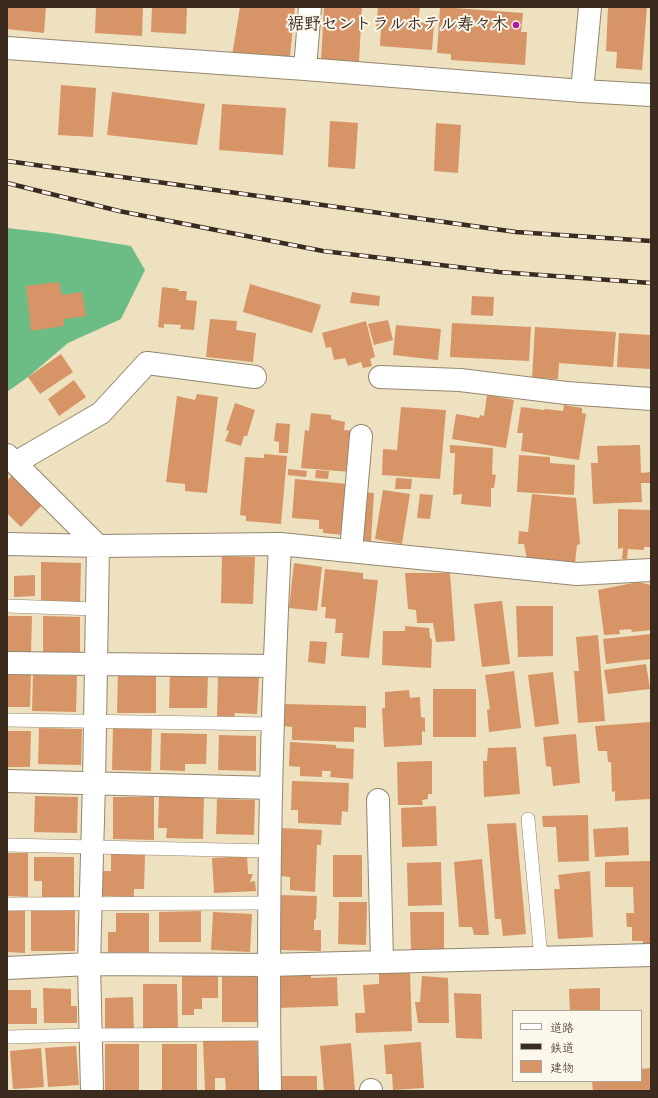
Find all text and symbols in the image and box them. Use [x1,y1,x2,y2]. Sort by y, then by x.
place label: 裾野セントラルホテル寿々木 [287,15,508,35]
marker: 裾野セントラルホテル寿々木 [511,20,521,30]
legend [512,1010,642,1082]
text: 道路 [550,1021,574,1035]
text: 鉄道 [550,1041,574,1055]
text: 建物 [550,1061,574,1075]

